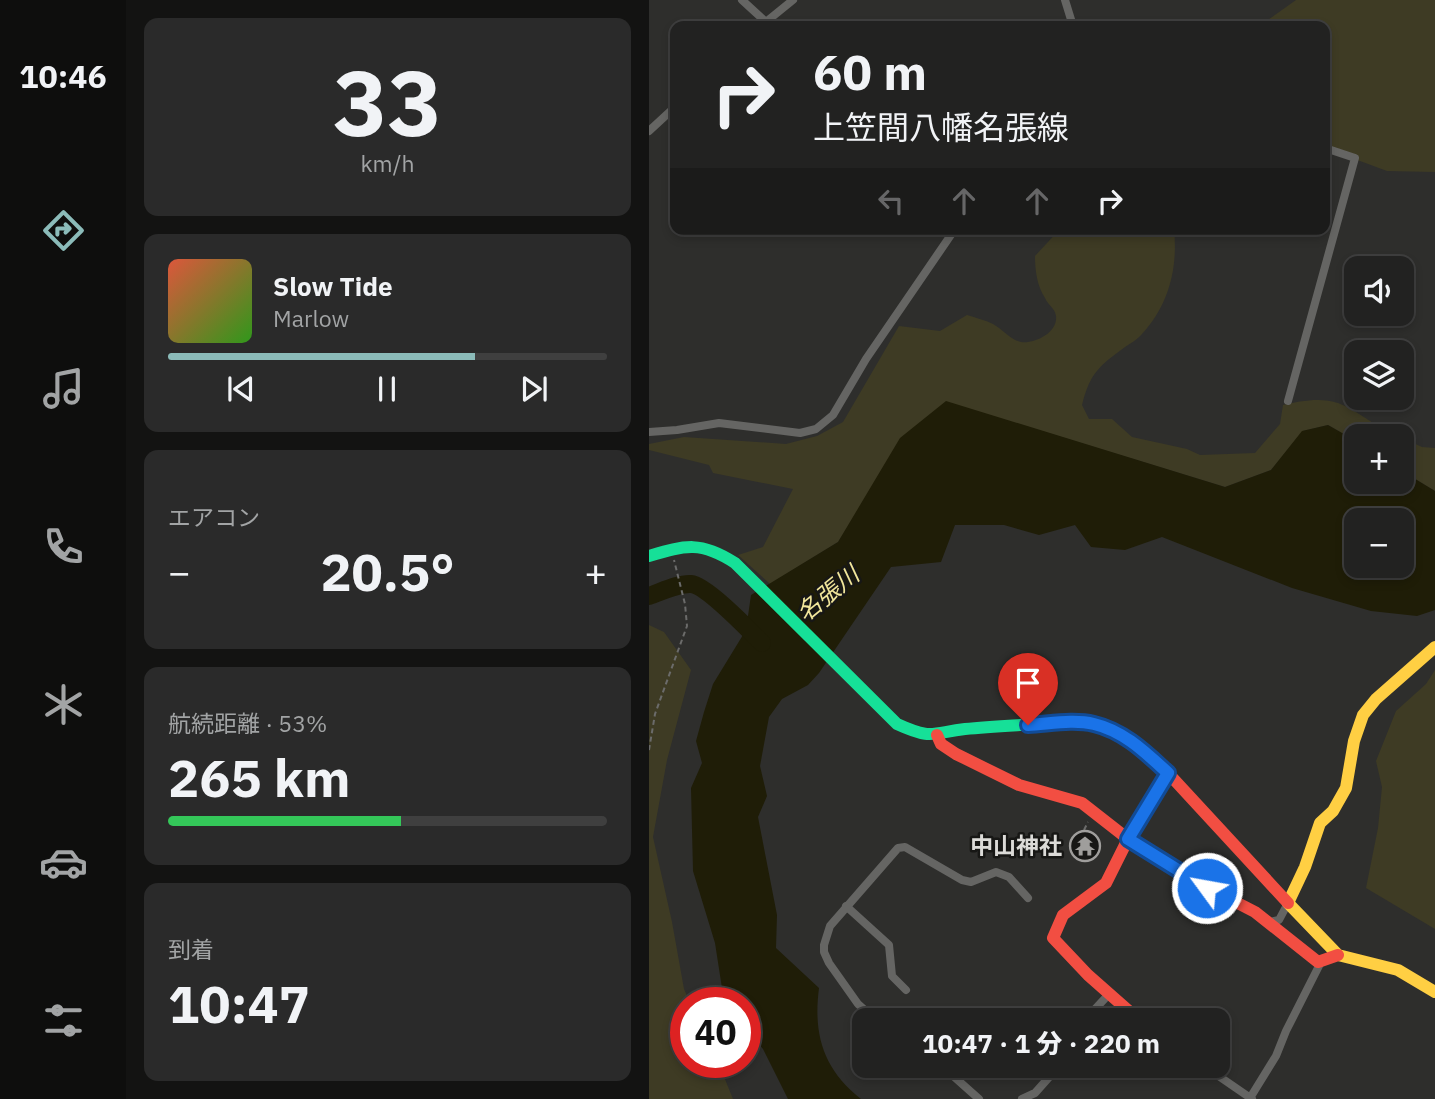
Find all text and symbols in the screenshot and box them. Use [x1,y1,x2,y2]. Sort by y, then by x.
text: 60 m [813,40,927,103]
text: 33 [333,43,442,161]
icon: right [698,49,789,140]
text: 10:46 [19,55,107,97]
text: 上笠間八幡名張線 [813,106,1069,148]
text: km/h [360,148,415,178]
icon: left [872,182,910,220]
icon: ahead [945,182,983,220]
icon: ahead [1018,182,1056,220]
icon: right [1091,182,1129,220]
icon: directions [39,206,88,255]
map controls [1344,256,1414,578]
button: sound [1344,256,1414,326]
text: Slow Tide [273,269,393,303]
text: Marlow [273,303,349,333]
button: layers [1344,340,1414,410]
icon: music [39,364,88,413]
icon: previous [222,370,260,408]
icon: pause [368,370,406,408]
icon: next [515,370,553,408]
button: + [1344,424,1414,494]
text: エアコン [168,502,260,532]
button: − [1344,508,1414,578]
icon: phone [39,522,88,571]
text: 20.5° [320,538,455,605]
text: − [168,547,191,596]
text: + [584,547,607,596]
water label: 名張川 [789,556,868,628]
pin [998,653,1058,725]
icon: arrive [1009,664,1047,702]
icon: climate [39,680,88,729]
text: 航続距離 · 53% [168,708,327,738]
text: 265 km [168,744,350,811]
temple icon: 中山神社 [1068,829,1102,863]
place label: 中山神社 [970,830,1062,860]
icon: car [39,838,88,887]
position arrow [1170,851,1244,925]
text: 到着 [168,934,214,964]
text: 10:47 [168,970,310,1037]
speed limit sign: 40 [670,987,761,1078]
icon: filters [39,996,88,1045]
text: 10:47 · 1 分 · 220 m [922,1026,1160,1060]

